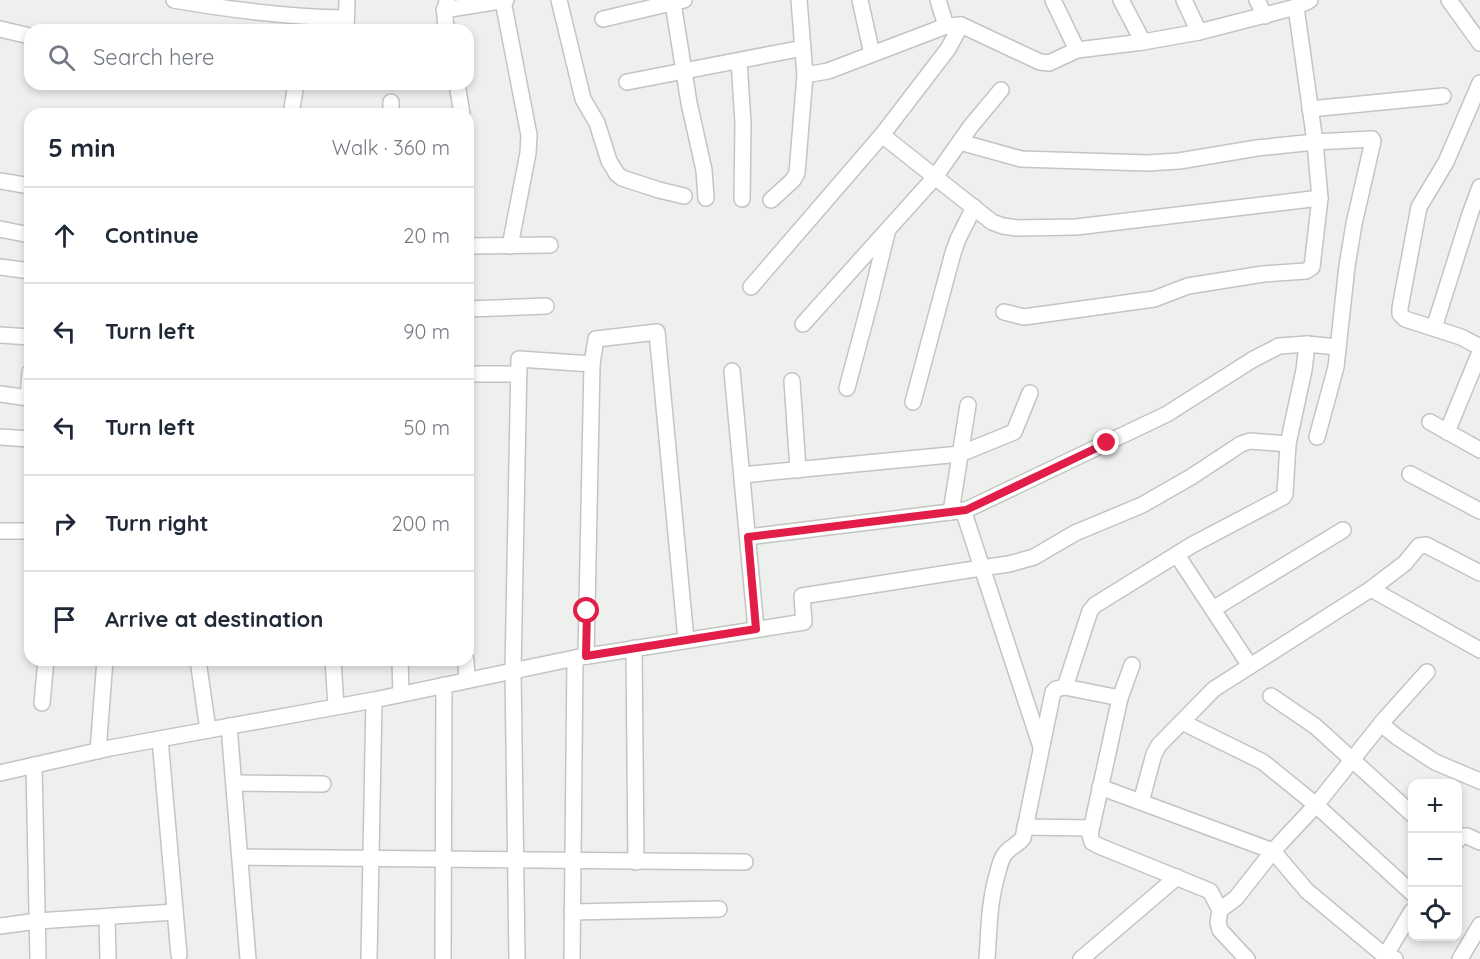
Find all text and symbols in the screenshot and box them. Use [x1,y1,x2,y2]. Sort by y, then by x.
search box [24,24,474,90]
icon: search [45,41,78,74]
text: Search here [93,43,214,71]
text: 5 min [48,131,116,164]
text: Walk · 360 m [332,135,450,160]
icon: ahead [48,219,81,252]
text: Continue [105,221,199,249]
text: 20 m [403,223,450,248]
icon: left [48,315,81,348]
text: Turn left [105,317,195,345]
text: 90 m [403,319,450,344]
icon: left [48,411,81,444]
text: Turn left [105,413,195,441]
text: 50 m [404,415,450,440]
route end [1093,429,1119,455]
icon: right [48,507,81,540]
text: Turn right [105,509,209,537]
text: 200 m [391,511,450,536]
route start [573,597,599,623]
icon: arrive [48,603,81,636]
text: Arrive at destination [105,605,323,633]
map controls [1408,779,1462,941]
button: + [1408,779,1462,833]
button: − [1408,833,1462,887]
button: locate [1408,887,1462,941]

